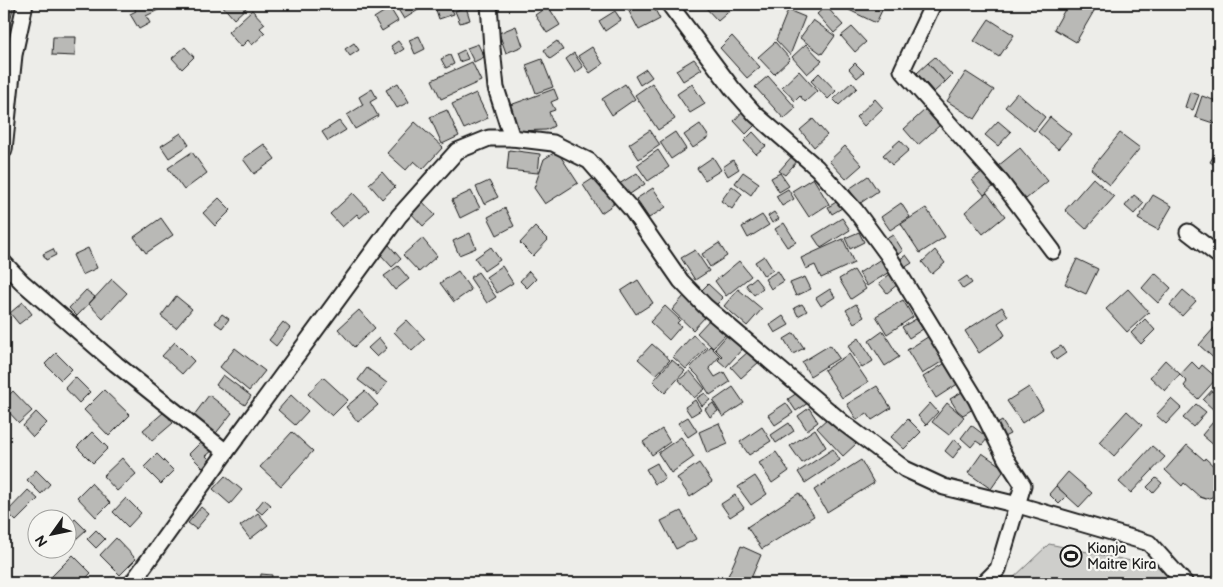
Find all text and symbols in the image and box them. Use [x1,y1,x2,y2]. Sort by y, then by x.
north arrow [28,510,78,560]
text: N [32,532,52,550]
place label: Kianja Maitre Kira [1087,540,1157,573]
sports icon: Kianja Maitre Kira [1059,544,1083,568]

